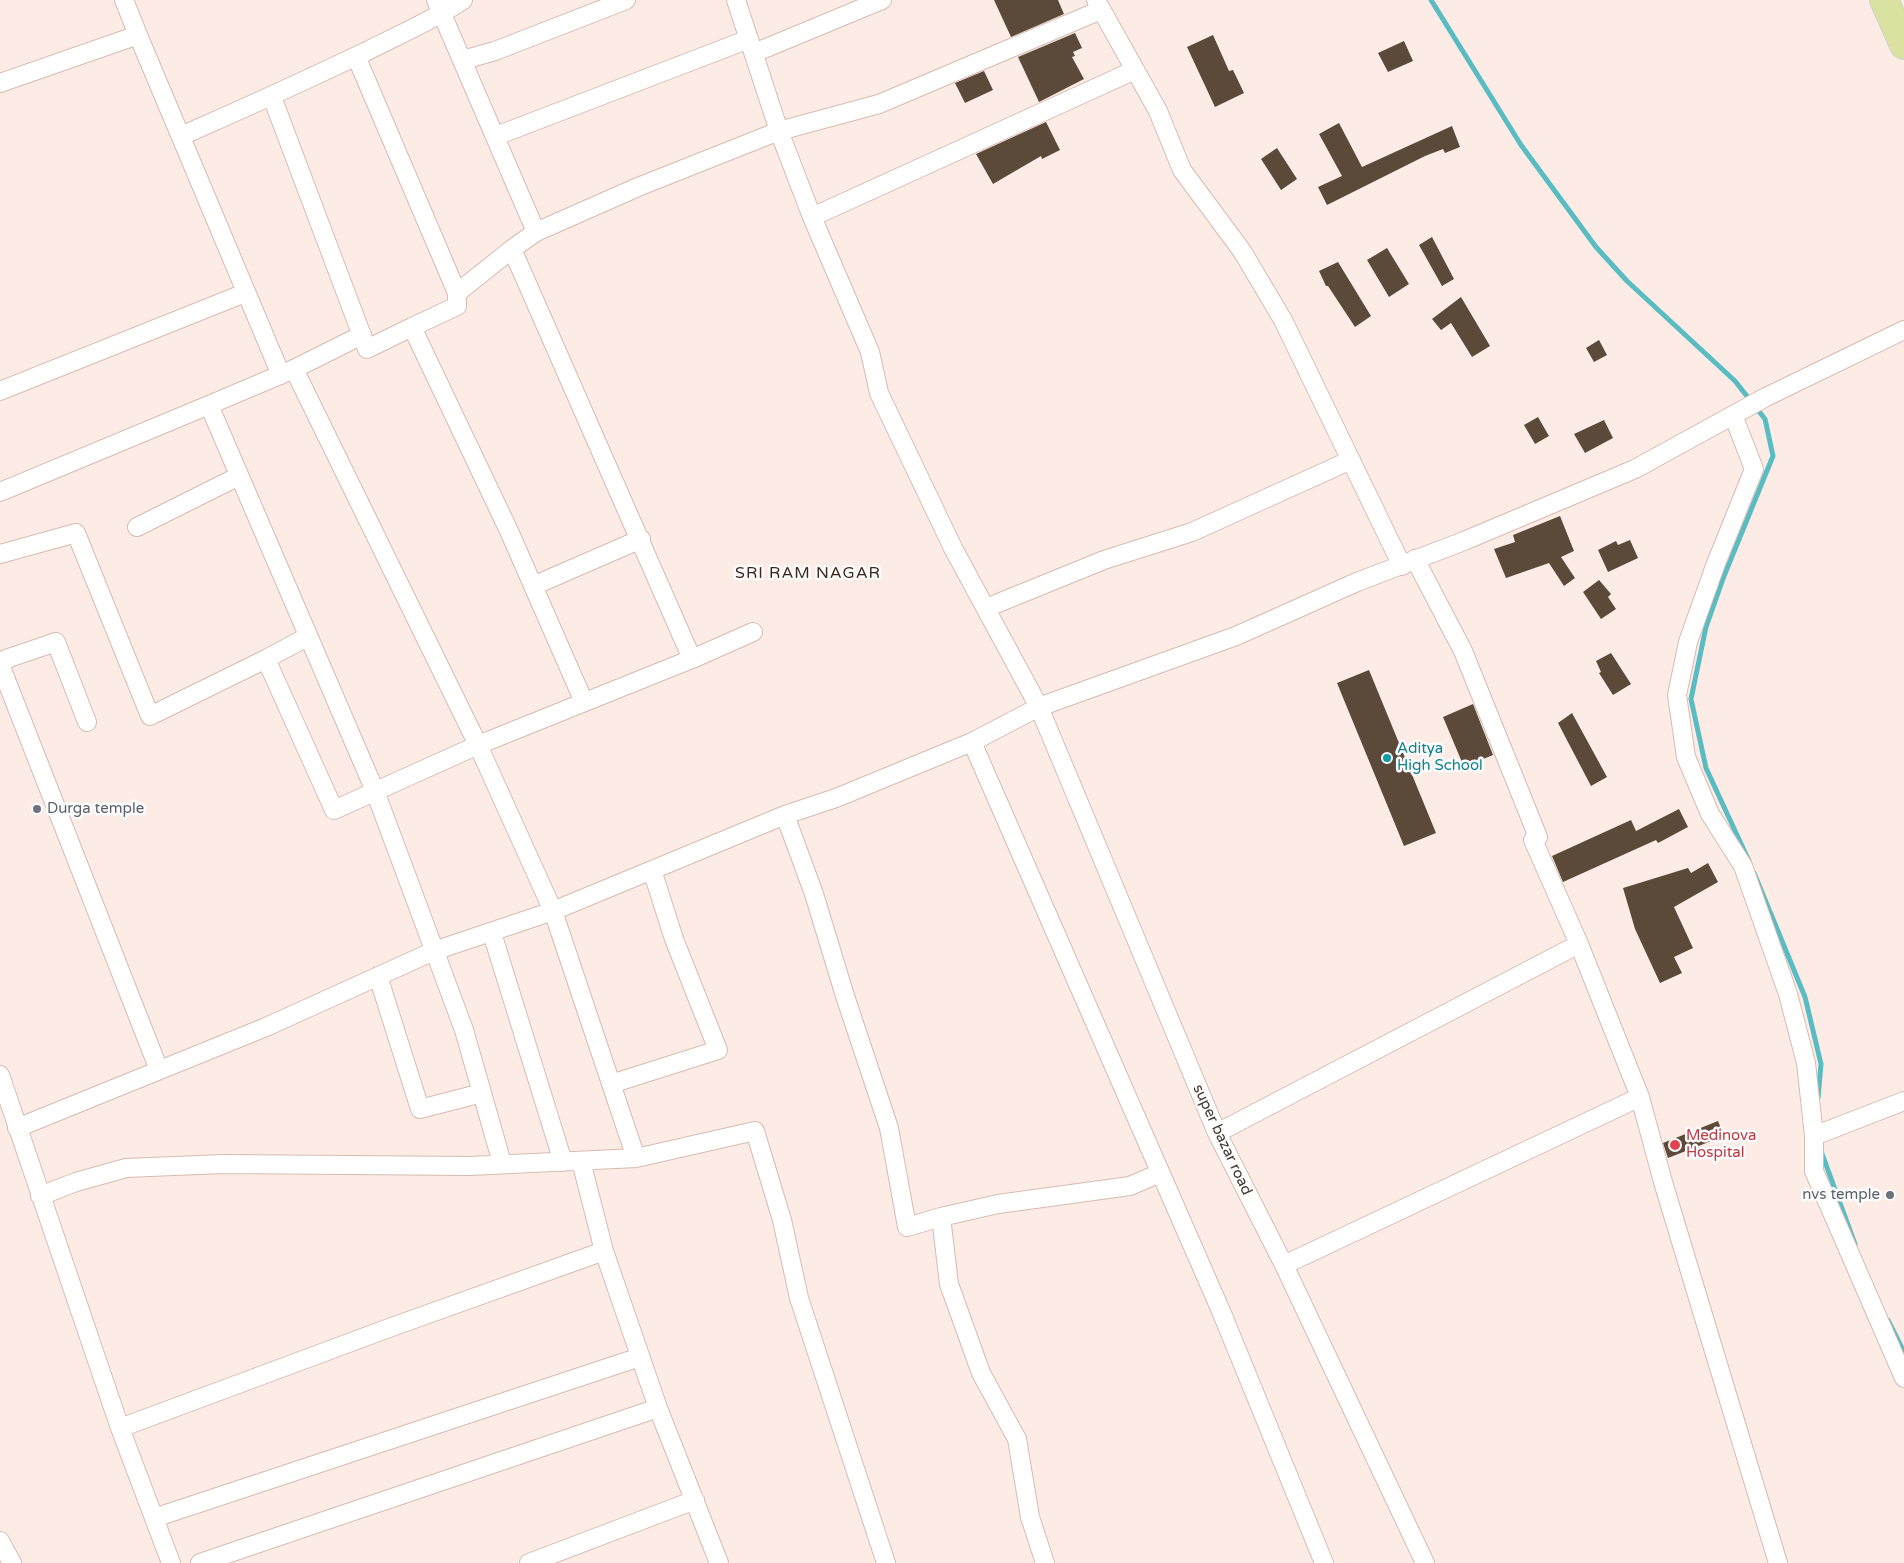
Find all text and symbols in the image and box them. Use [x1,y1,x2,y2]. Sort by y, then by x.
district label: SRI RAM NAGAR [733,564,883,584]
place label: Aditya High School [1397,740,1483,775]
marker: Aditya High School [1381,752,1393,764]
place label: Durga temple [47,800,144,818]
marker: Durga temple [31,803,43,815]
street label: super bazar road [1189,1082,1255,1198]
place label: Medinova Hospital [1686,1127,1756,1162]
marker: Medinova Hospital [1668,1138,1682,1152]
place label: nvs temple [1802,1186,1880,1204]
marker: nvs temple [1884,1189,1896,1201]

